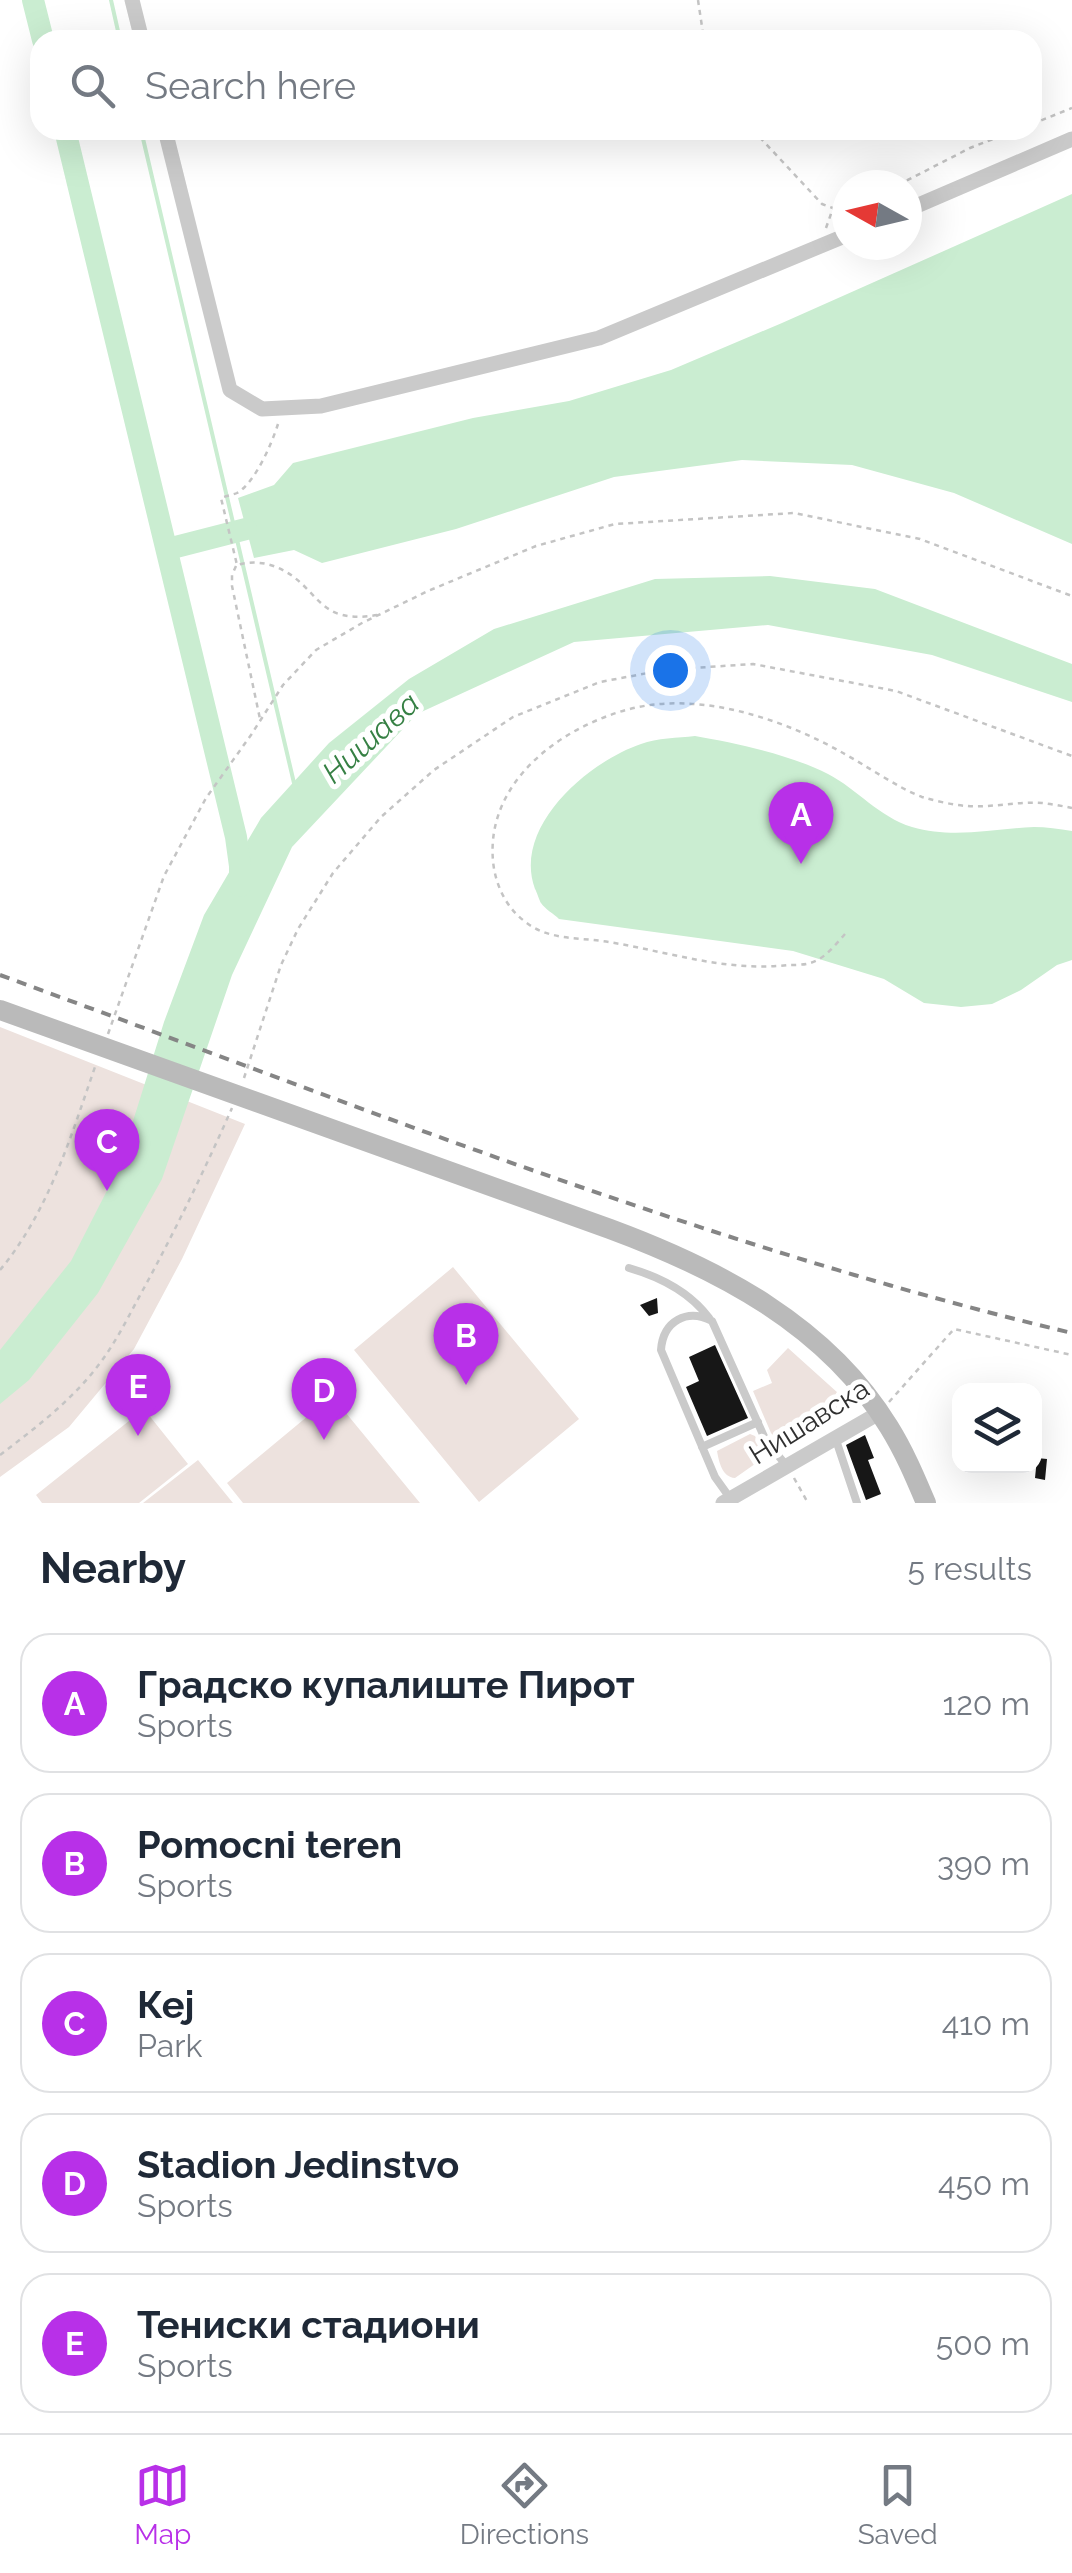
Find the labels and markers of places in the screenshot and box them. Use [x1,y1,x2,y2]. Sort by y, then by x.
pin: A [768,782,834,864]
pin: C [74,1108,140,1191]
pin: B [434,1302,498,1385]
pin: E [106,1354,170,1436]
pin: D [292,1358,356,1440]

